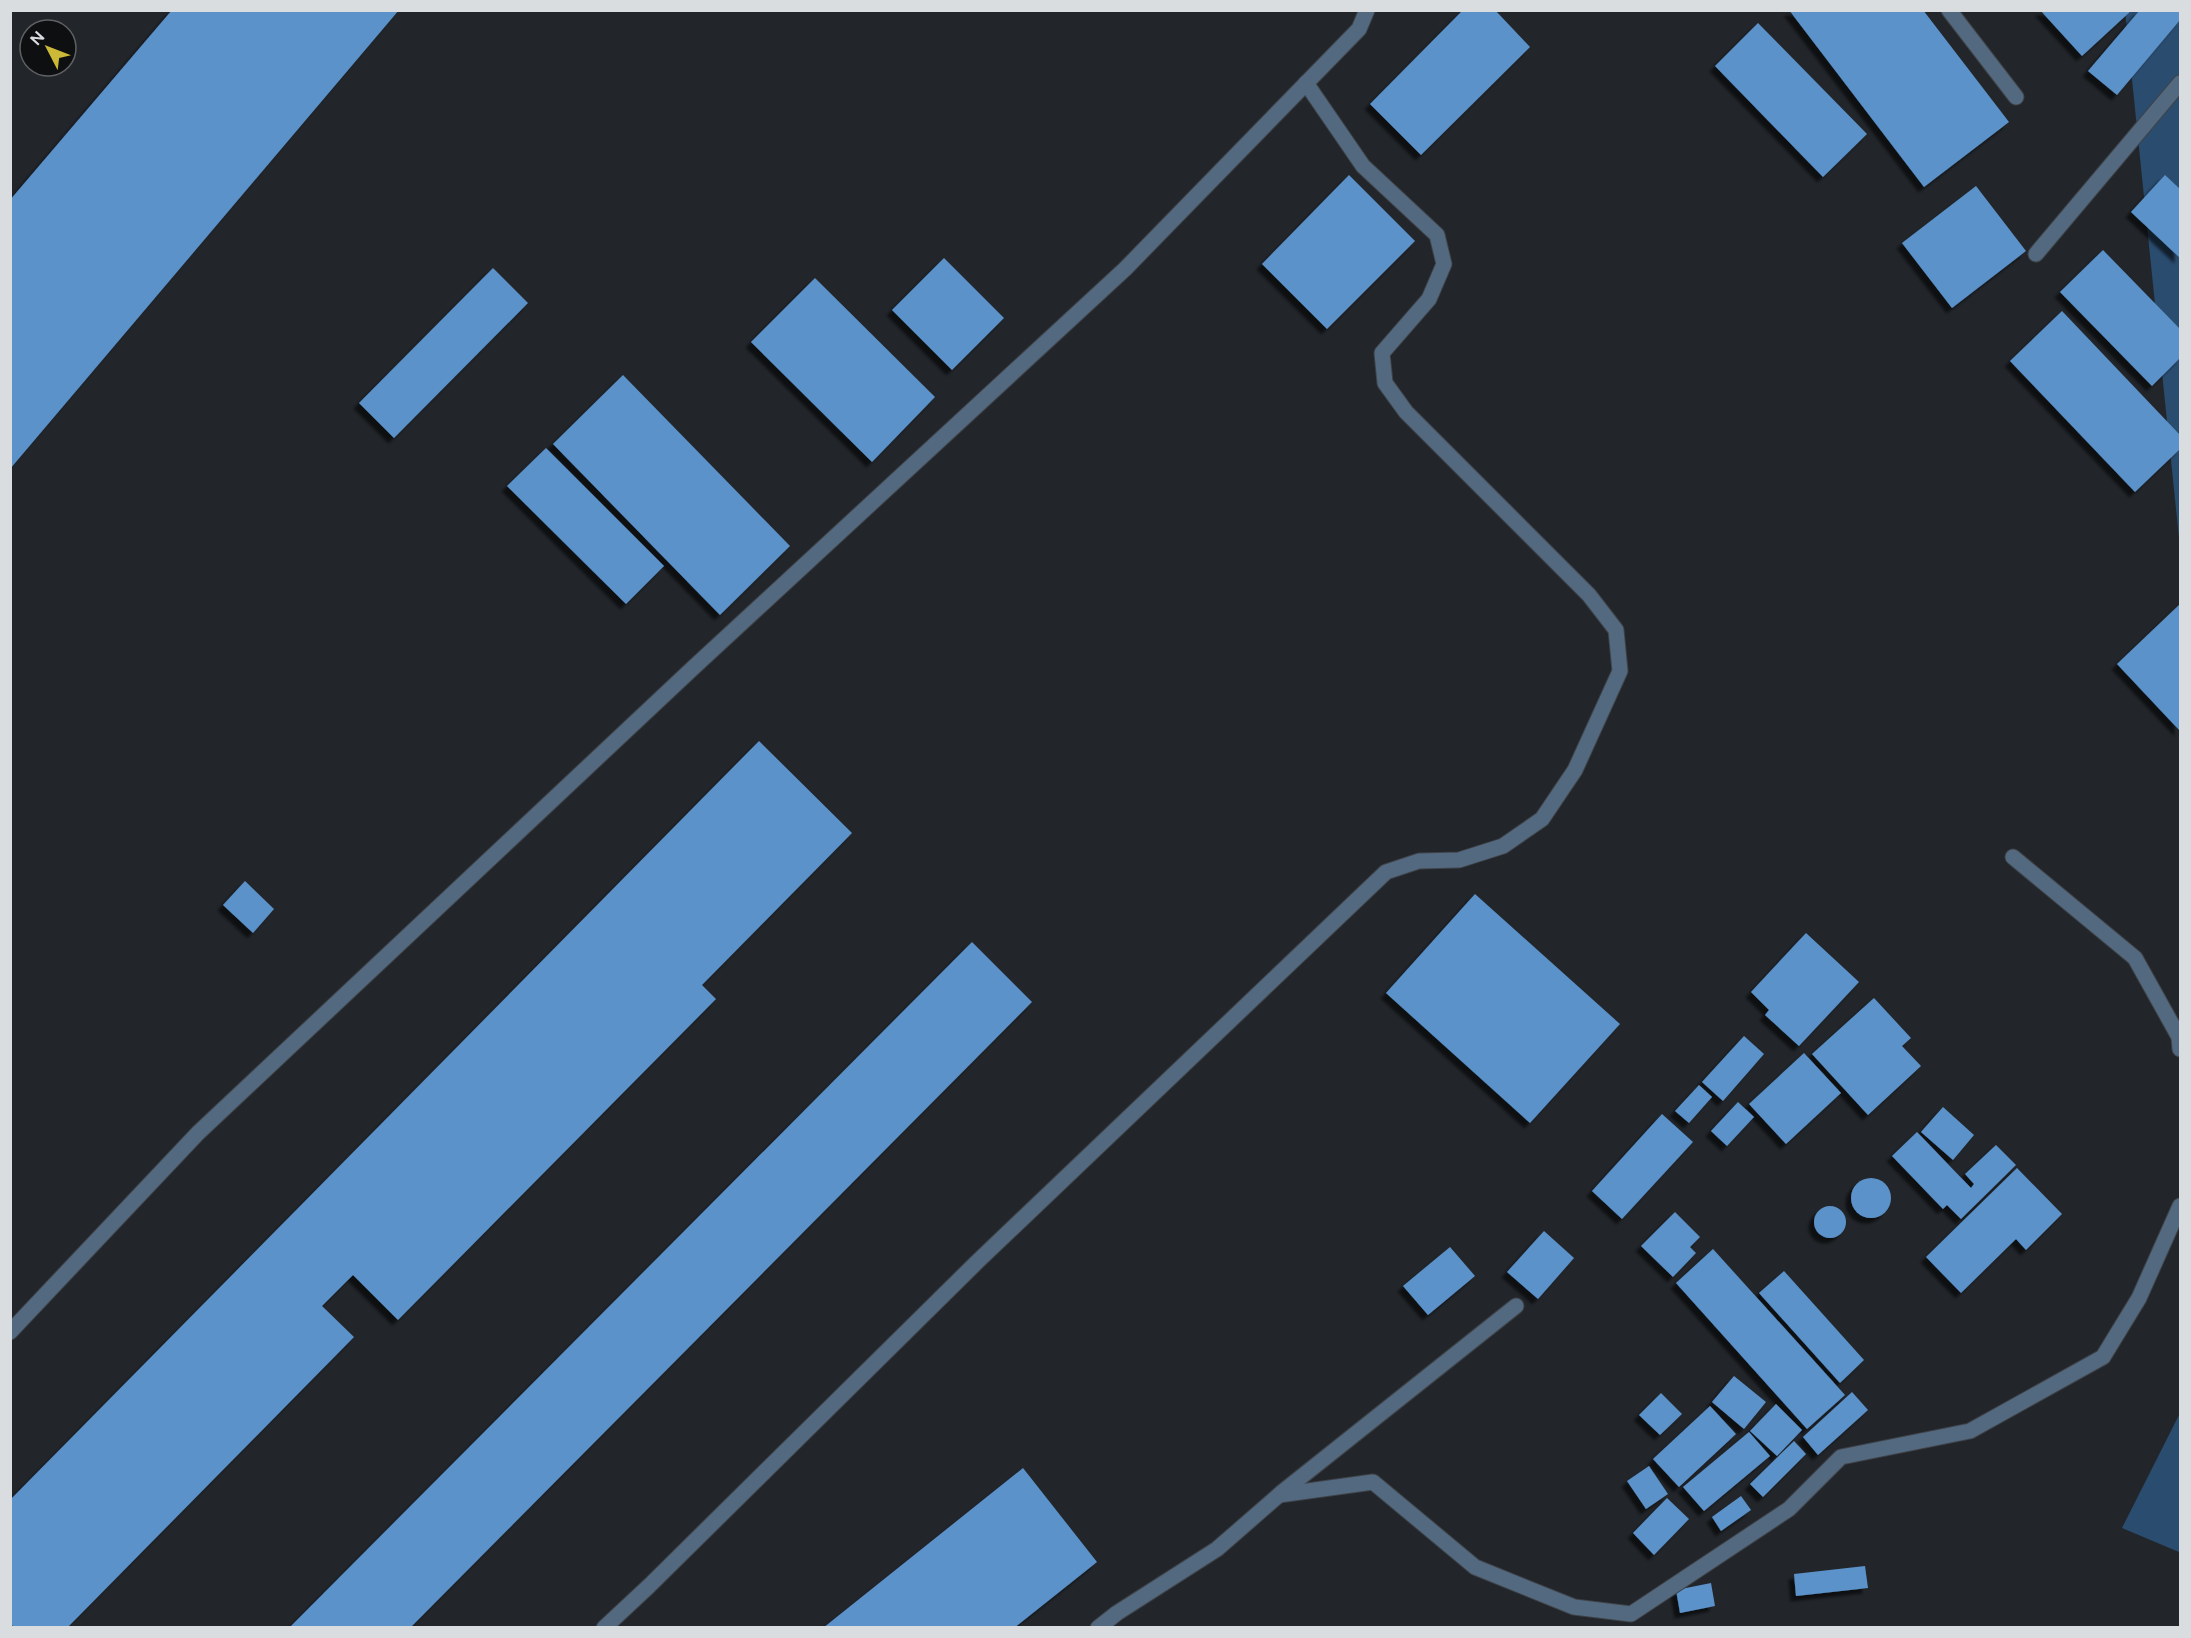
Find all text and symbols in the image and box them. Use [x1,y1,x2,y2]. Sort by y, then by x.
north arrow [18,18,78,78]
text: N [26,27,48,49]

